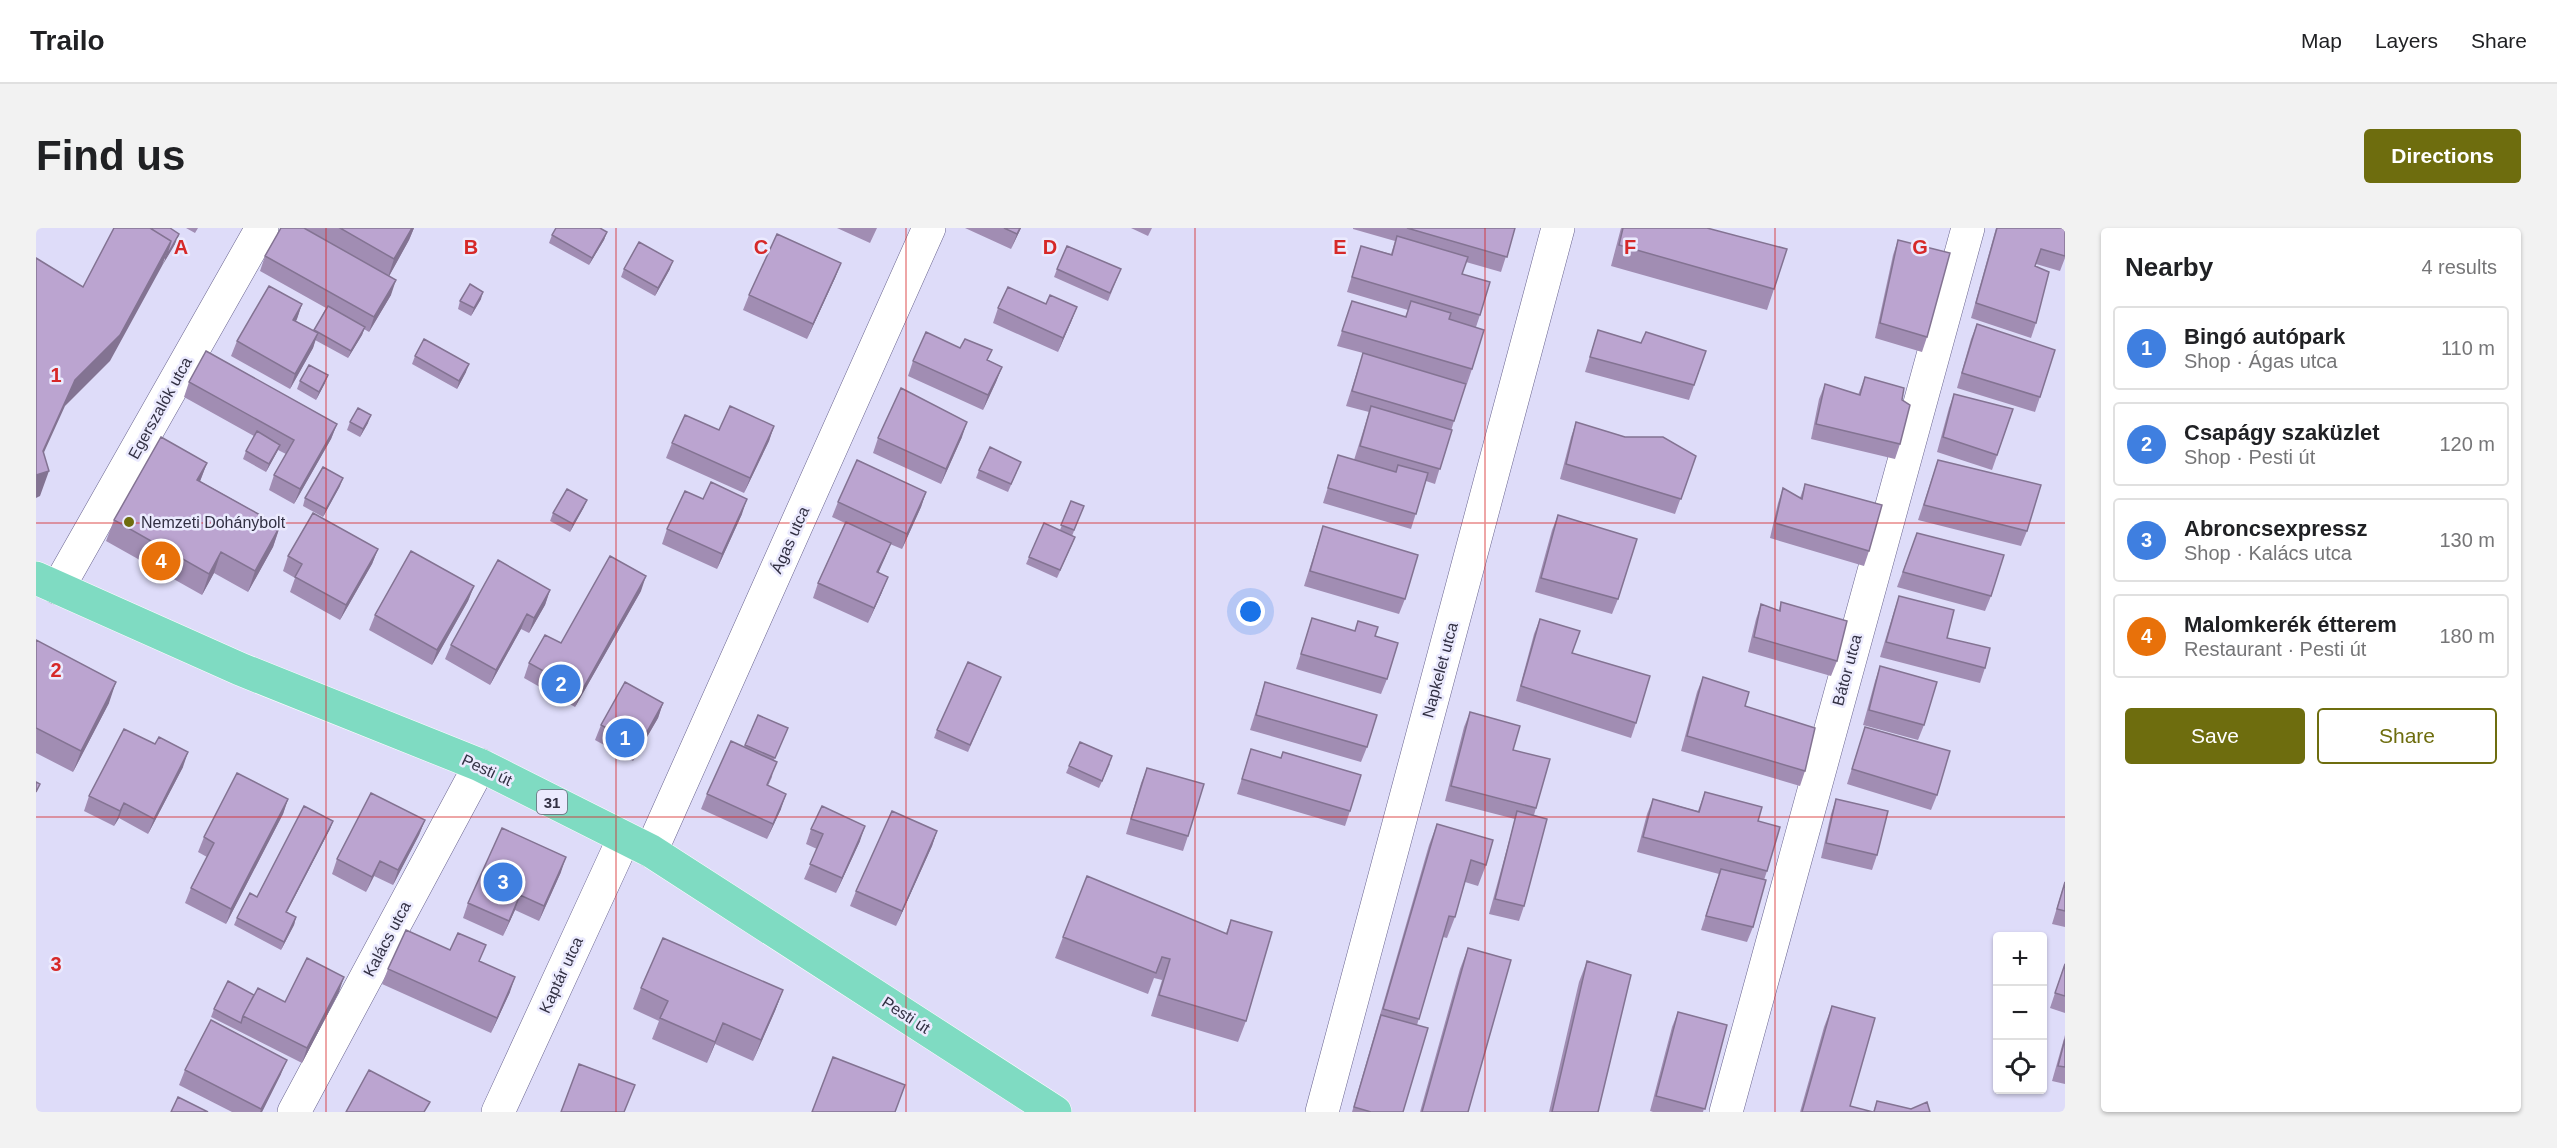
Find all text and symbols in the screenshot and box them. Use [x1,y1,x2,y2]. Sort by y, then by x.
text: Trailo [30,25,105,56]
text: Map [2301,29,2342,52]
text: Layers [2375,29,2438,52]
text: Share [2471,29,2527,52]
button: Directions [2364,129,2521,183]
text: Find us [36,132,185,179]
text: A [174,236,188,258]
text: B [464,236,478,258]
text: C [754,236,768,258]
text: D [1043,236,1057,258]
text: E [1333,236,1347,258]
text: F [1624,236,1636,258]
text: G [1912,236,1928,258]
text: Nearby [2125,252,2213,282]
text: 4 results [2421,256,2497,278]
text: Bingó autópark [2184,324,2345,349]
text: 1 [2141,337,2152,359]
text: 110 m [2441,337,2495,359]
text: Shop · Ágas utca [2184,350,2337,372]
street label: Egerszalók utca [125,354,195,462]
text: 1 [50,364,62,386]
text: Csapágy szaküzlet [2184,420,2380,445]
text: 2 [2141,433,2152,455]
text: 120 m [2439,433,2495,455]
text: Shop · Pesti út [2184,446,2315,468]
street label: Ágas utca [767,504,812,576]
place label: Nemzeti Dohánybolt [141,514,286,531]
marker: Nemzeti Dohánybolt [122,515,136,529]
text: Abroncsexpressz [2184,516,2367,541]
text: 3 [2141,529,2152,551]
text: 130 m [2439,529,2495,551]
pin: 4 [142,538,180,584]
text: Shop · Kalács utca [2184,542,2352,564]
your location [1236,597,1265,626]
text: Malomkerék étterem [2184,612,2397,637]
street label: Napkelet utca [1419,620,1461,719]
text: 4 [2141,625,2152,647]
text: 180 m [2439,625,2495,647]
street label: Bátor utca [1829,632,1865,707]
text: Restaurant · Pesti út [2184,638,2366,660]
text: 2 [50,659,62,681]
pin: 2 [542,662,580,706]
button: Save [2125,708,2305,764]
button: Share [2317,708,2497,764]
pin: 1 [606,716,644,760]
street label: Pesti út [459,751,515,789]
road number: 31 [537,790,567,814]
pin: 3 [484,860,522,904]
street label: Kalács utca [360,898,414,980]
map controls [1993,932,2047,1094]
button: + [1993,932,2047,986]
street label: Kaptár utca [536,934,586,1016]
text: 3 [50,953,62,975]
button: − [1993,986,2047,1040]
street label: Pesti út [879,993,933,1037]
button: locate [1993,1040,2047,1094]

